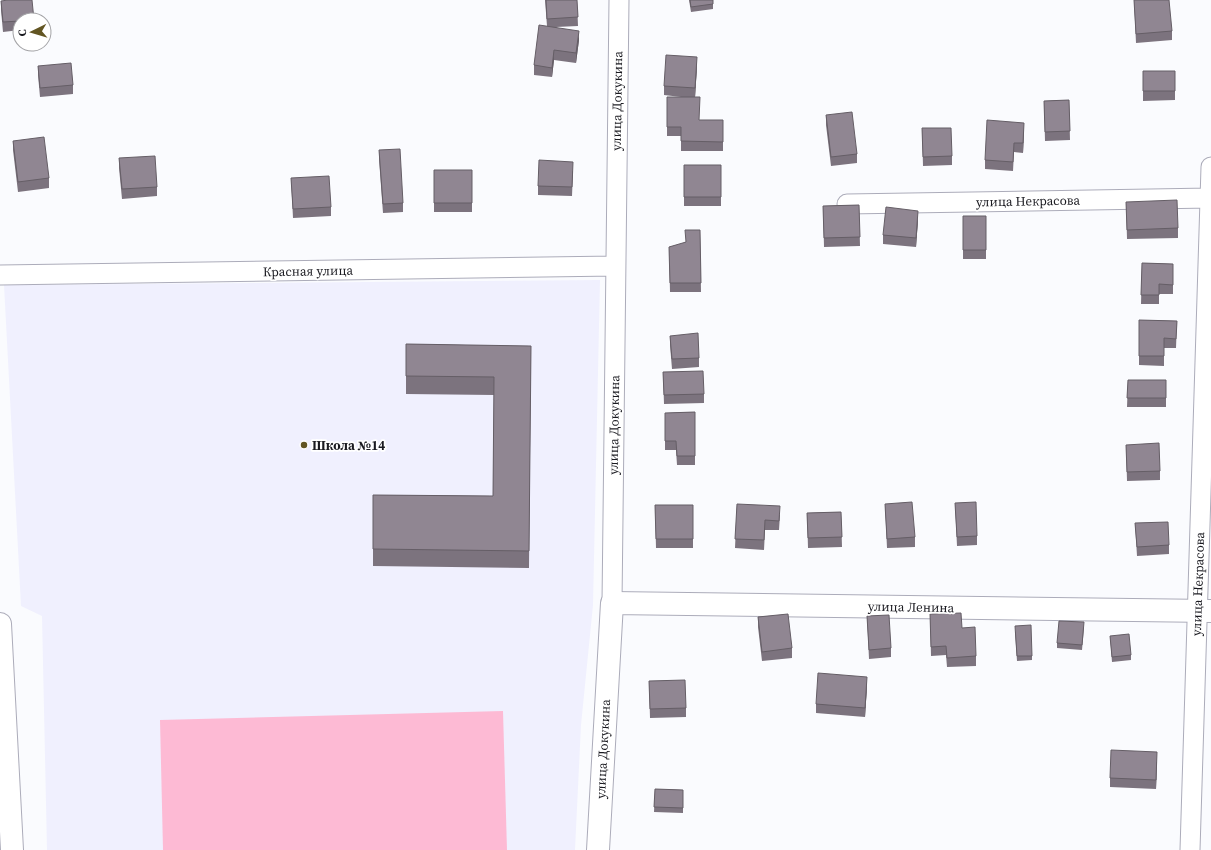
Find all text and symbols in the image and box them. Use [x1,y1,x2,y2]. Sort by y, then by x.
north arrow [12,12,52,52]
text: С [15,29,30,37]
street label: улица Докукина [608,51,626,151]
street label: улица Некрасова [976,192,1081,210]
street label: Красная улица [263,262,354,280]
street label: улица Докукина [605,375,623,475]
place label: Школа №14 [312,437,385,454]
marker: Школа №14 [299,440,309,450]
street label: улица Некрасова [1188,531,1208,636]
street label: улица Ленина [868,598,955,616]
street label: улица Докукина [592,698,614,799]

